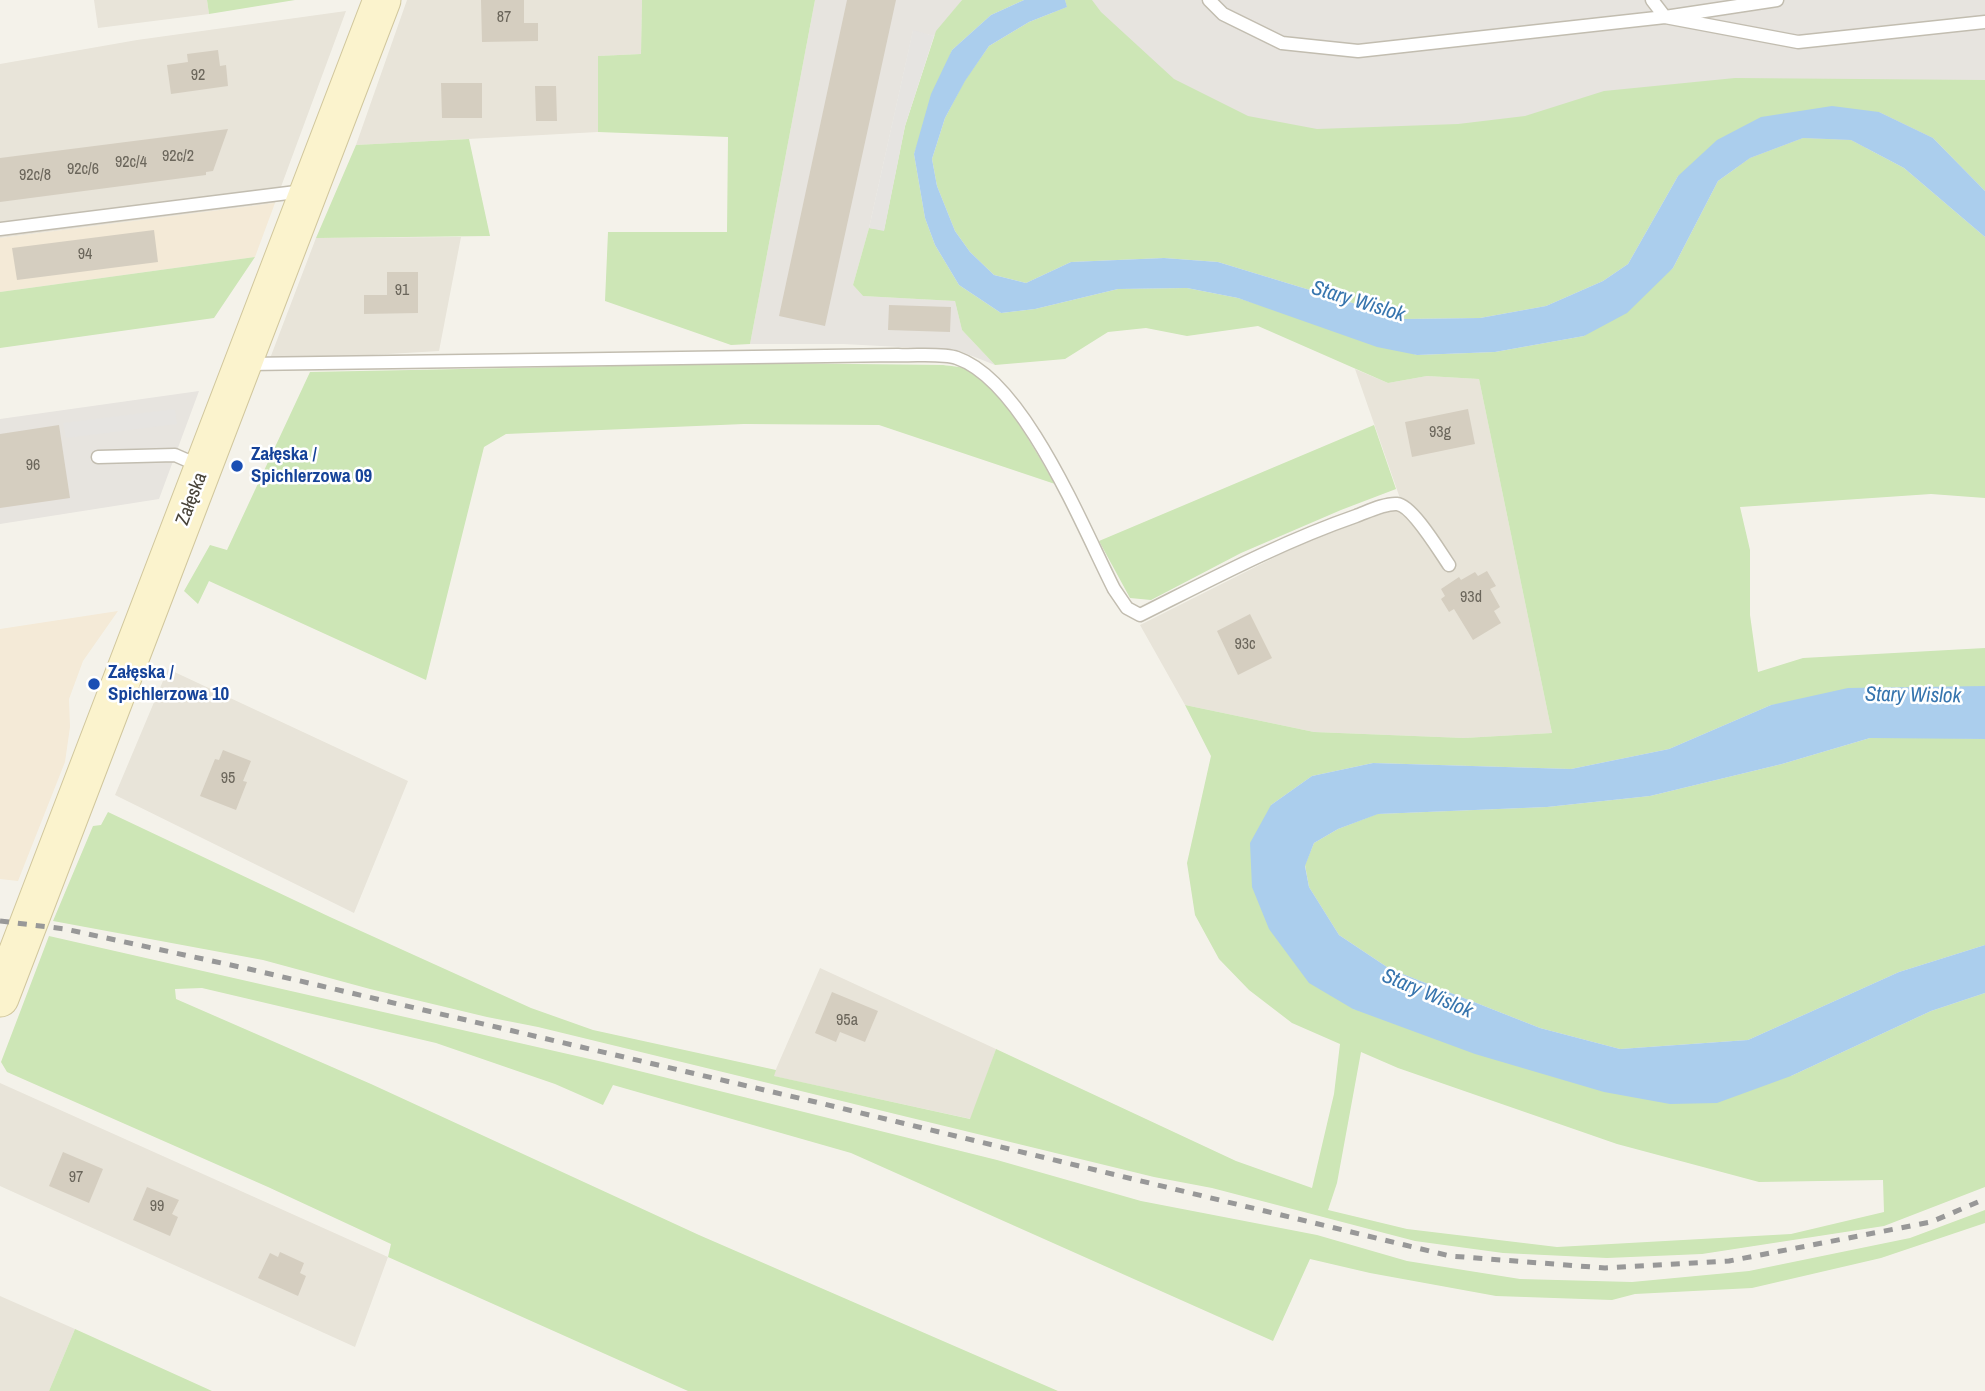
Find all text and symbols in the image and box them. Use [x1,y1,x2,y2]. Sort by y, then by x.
house number: 87 [497,8,511,28]
house number: 92 [191,66,205,86]
house number: 92c/2 [162,147,194,167]
house number: 92c/4 [115,153,147,173]
house number: 92c/6 [67,160,99,180]
house number: 92c/8 [19,166,51,186]
house number: 94 [78,245,92,265]
water label: Stary Wislok [1308,276,1408,328]
house number: 91 [395,281,409,301]
house number: 93g [1429,423,1451,443]
place label: Załęska / Spichlerzowa 09 [251,444,372,488]
house number: 96 [26,456,40,476]
marker: Załęska / Spichlerzowa 09 [229,458,245,474]
street label: Załęska [172,469,212,529]
house number: 93d [1460,588,1482,608]
house number: 93c [1234,635,1256,655]
place label: Załęska / Spichlerzowa 10 [108,662,229,706]
marker: Załęska / Spichlerzowa 10 [86,676,102,692]
water label: Stary Wislok [1865,683,1961,709]
house number: 95 [221,769,235,789]
water label: Stary Wislok [1378,964,1476,1024]
house number: 95a [836,1011,858,1031]
house number: 97 [69,1168,83,1188]
house number: 99 [150,1197,164,1217]

